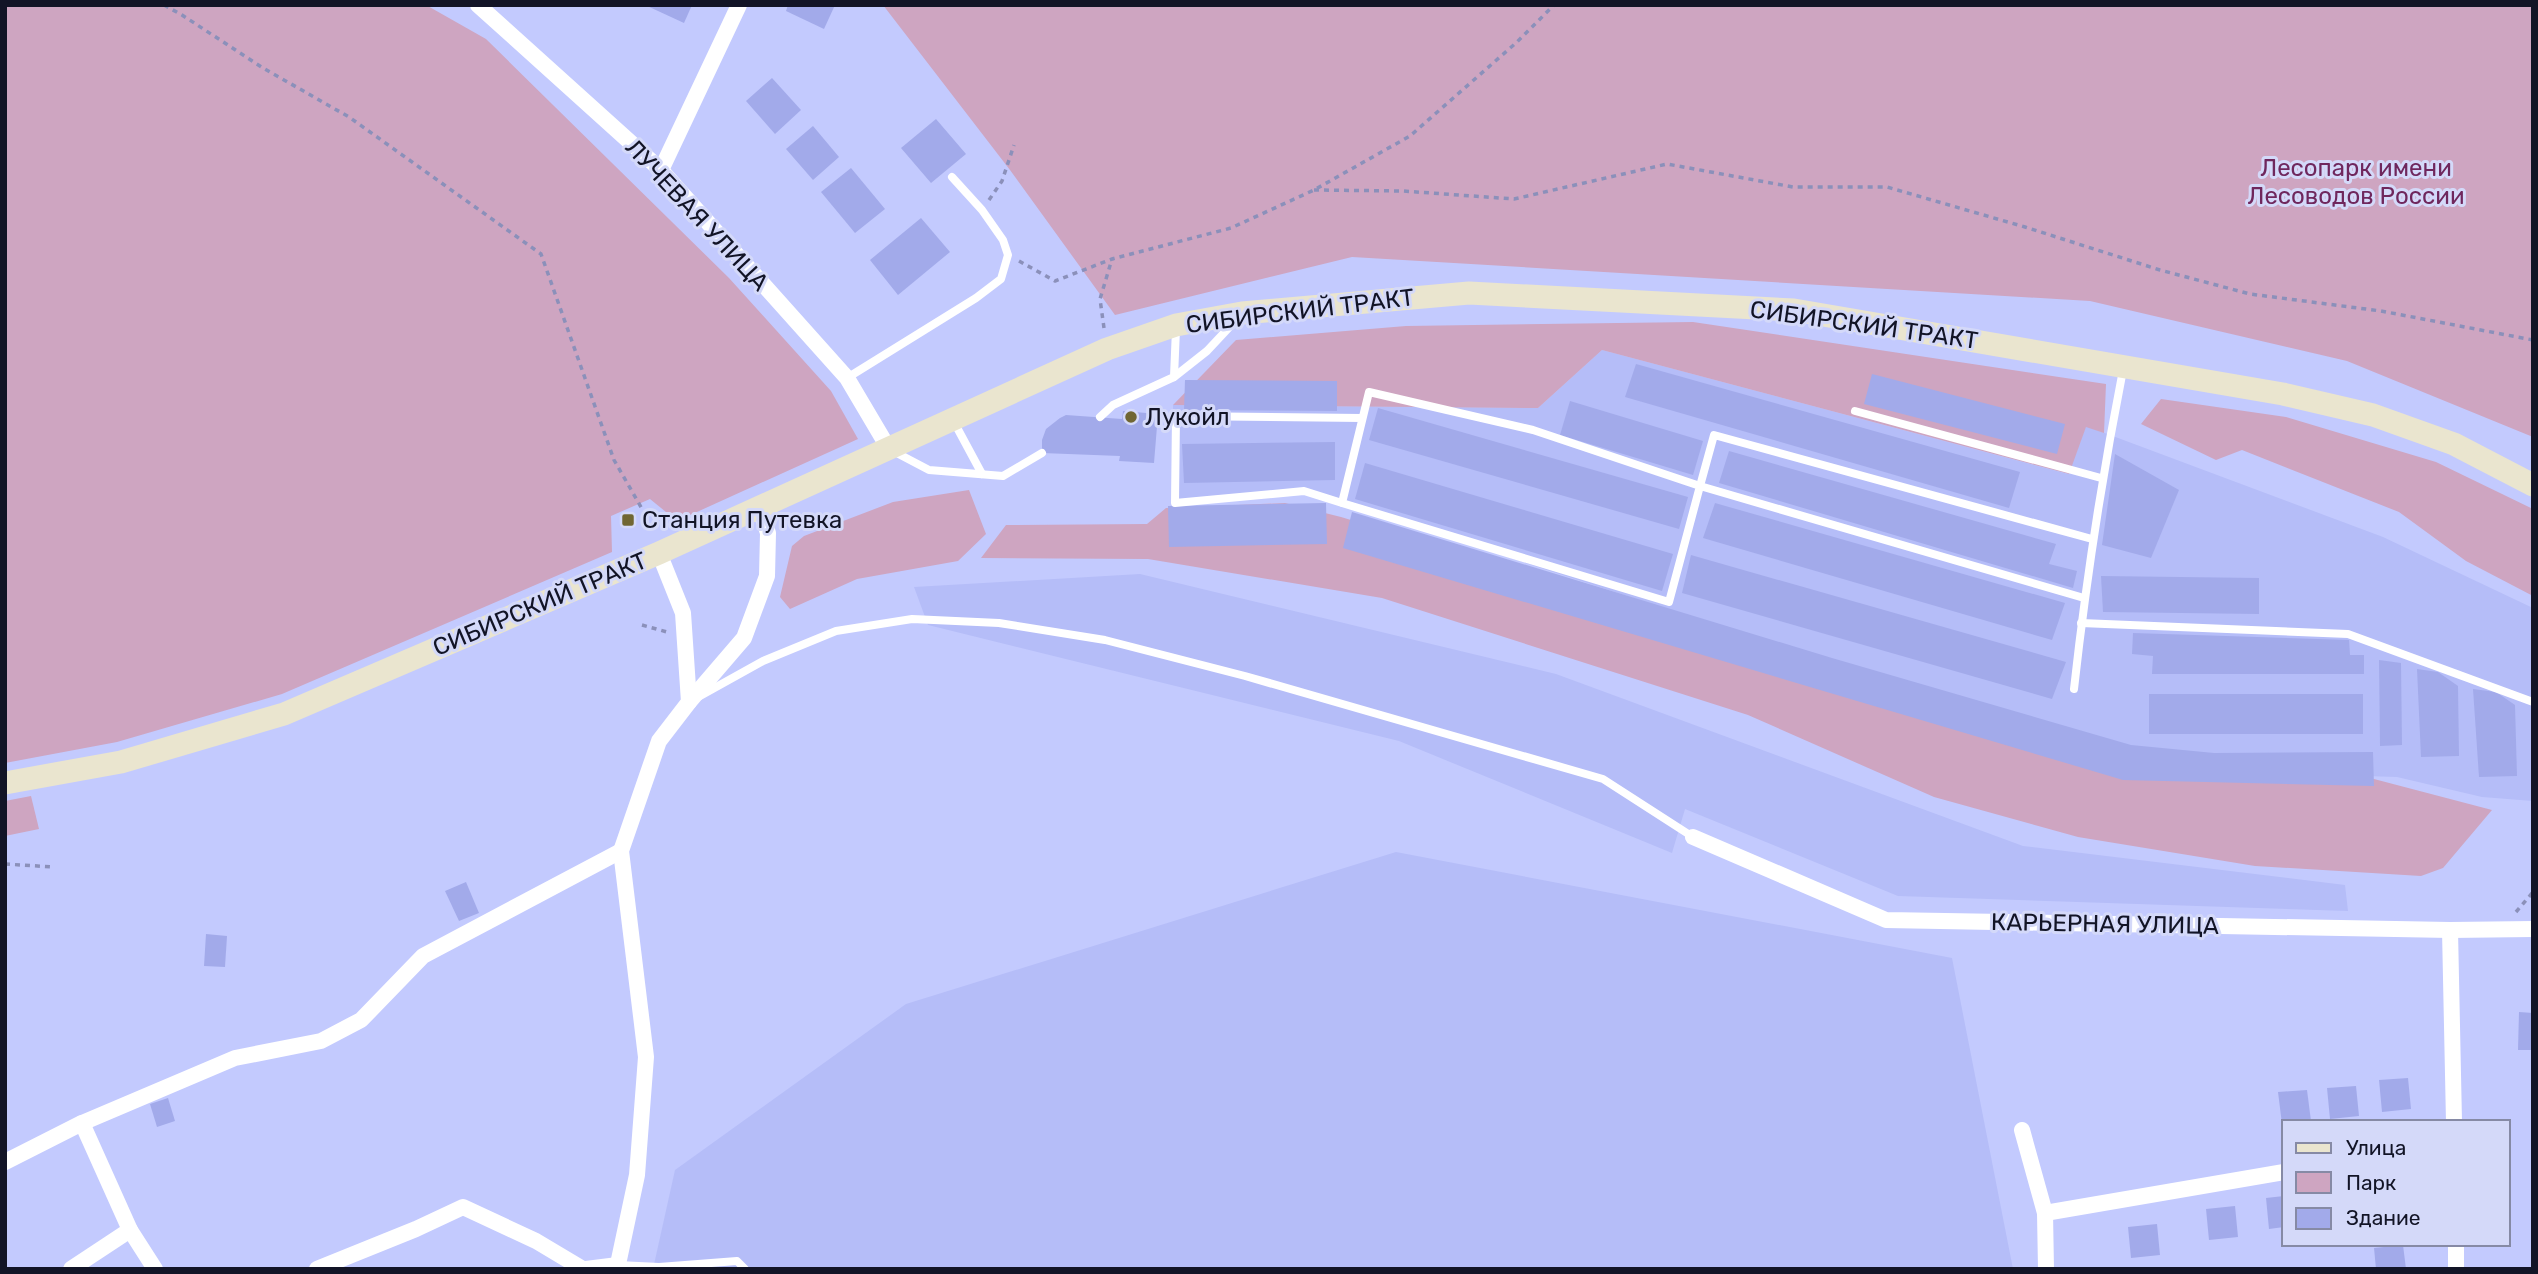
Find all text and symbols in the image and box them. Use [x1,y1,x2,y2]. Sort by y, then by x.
street label: ЛУЧЕВАЯ УЛИЦА [620,133,774,297]
park label: Лесопарк имени Лесоводов России [2247,154,2465,210]
street label: СИБИРСКИЙ ТРАКТ [1184,283,1416,339]
street label: СИБИРСКИЙ ТРАКТ [1748,295,1980,355]
place label: Лукойл [1145,403,1230,431]
marker: Лукойл [1123,409,1139,425]
place label: Станция Путевка [642,506,842,534]
marker: Станция Путевка [620,512,636,528]
street label: СИБИРСКИЙ ТРАКТ [429,546,651,662]
street label: КАРЬЕРНАЯ УЛИЦА [1991,908,2219,940]
legend [2282,1120,2510,1246]
text: Улица [2346,1135,2406,1160]
text: Парк [2346,1170,2396,1195]
text: Здание [2346,1205,2421,1230]

